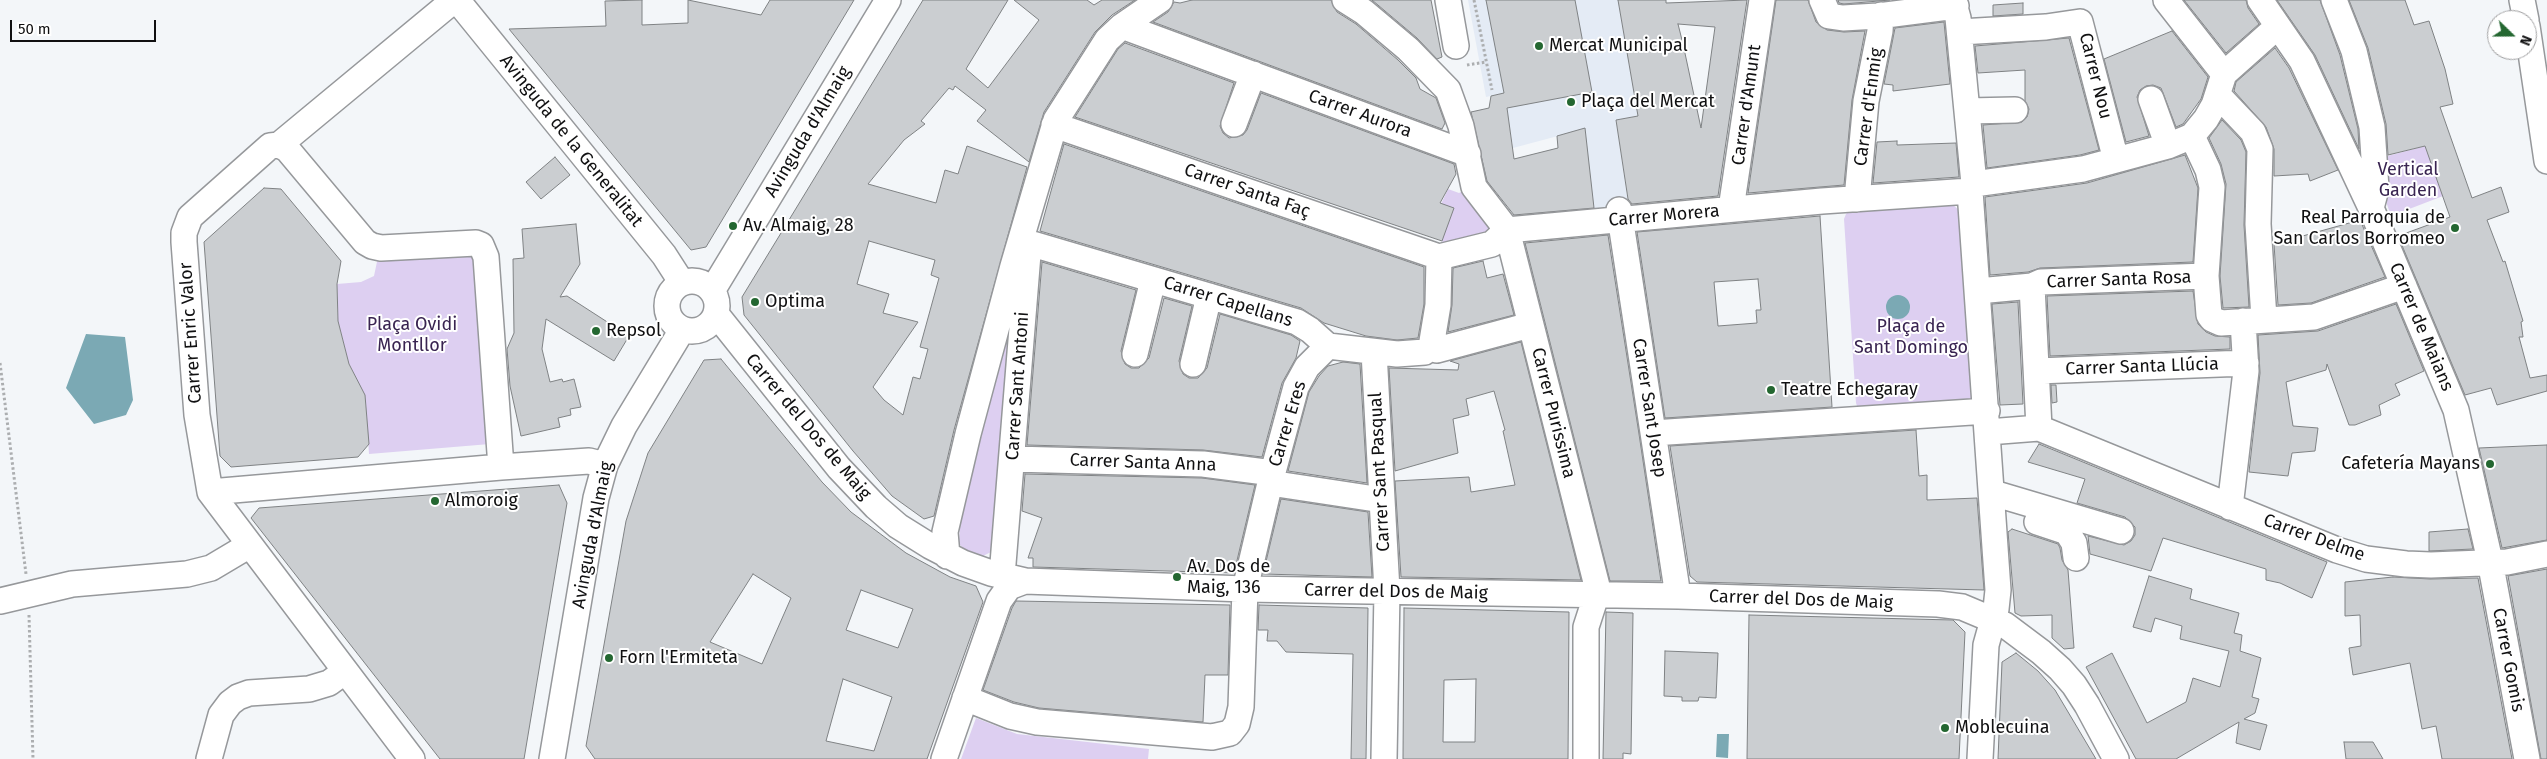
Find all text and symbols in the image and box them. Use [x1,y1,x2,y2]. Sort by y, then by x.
scale bar [12,10,159,42]
north arrow [2487,10,2537,60]
text: 50 m [18,20,51,38]
street label: Carrer Nou [2074,31,2116,121]
text: N [2516,33,2535,48]
place label: Mercat Municipal [1549,35,1688,57]
marker: Mercat Municipal [1533,40,1545,52]
street label: Carrer d'Amunt [1728,43,1766,167]
street label: Carrer d'Enmig [1850,47,1888,167]
street label: Avinguda de la Generalitat [495,51,647,231]
street label: Avinguda d'Almaig [760,62,856,202]
street label: Carrer Aurora [1305,85,1415,143]
place label: Plaça del Mercat [1581,91,1715,113]
marker: Plaça del Mercat [1565,96,1577,108]
street label: Carrer Santa Faç [1181,159,1313,223]
park label: Vertical Garden [2377,159,2439,202]
street label: Carrer Morera [1608,200,1720,232]
place label: Real Parroquia de San Carlos Borromeo [2273,207,2445,250]
place label: Av. Almaig, 28 [743,215,854,237]
marker: Av. Almaig, 28 [727,220,739,232]
marker: Real Parroquia de San Carlos Borromeo [2449,222,2461,234]
street label: Carrer de Maians [2384,259,2458,395]
street label: Carrer Enric Valor [175,262,207,404]
street label: Carrer Santa Rosa [2046,267,2192,293]
street label: Carrer Capellans [1161,272,1295,332]
place label: Optima [765,291,825,313]
marker: Optima [749,296,761,308]
street label: Carrer Sant Antoni [1002,311,1034,461]
park label: Plaça Ovidi Montllor [367,314,457,356]
park label: Plaça de Sant Domingo [1854,316,1968,358]
place label: Repsol [606,320,661,342]
marker: Repsol [590,325,602,337]
street label: Carrer Sant Josep [1627,337,1671,479]
street label: Carrer Purissima [1526,345,1580,481]
street label: Carrer del Dos de Maig [741,350,875,504]
street label: Carrer Santa Llúcia [2065,354,2219,380]
street label: Carrer Eres [1265,378,1311,470]
place label: Teatre Echegaray [1781,379,1918,401]
marker: Teatre Echegaray [1765,384,1777,396]
street label: Carrer Sant Pasqual [1365,392,1395,552]
street label: Carrer Santa Anna [1069,450,1217,476]
place label: Cafetería Mayans [2341,453,2480,475]
marker: Cafetería Mayans [2484,458,2496,470]
street label: Avinguda d'Almaig [568,460,618,610]
place label: Almoroig [445,490,518,512]
marker: Almoroig [429,495,441,507]
street label: Carrer Delme [2260,510,2368,566]
place label: Av. Dos de Maig, 136 [1187,556,1270,598]
marker: Av. Dos de Maig, 136 [1171,571,1183,583]
street label: Carrer del Dos de Maig [1304,580,1488,604]
street label: Carrer del Dos de Maig [1709,586,1893,614]
street label: Carrer Gomis [2487,606,2529,714]
place label: Forn l'Ermiteta [619,647,738,669]
marker: Forn l'Ermiteta [603,652,615,664]
place label: Moblecuina [1955,717,2050,739]
marker: Moblecuina [1939,722,1951,734]

